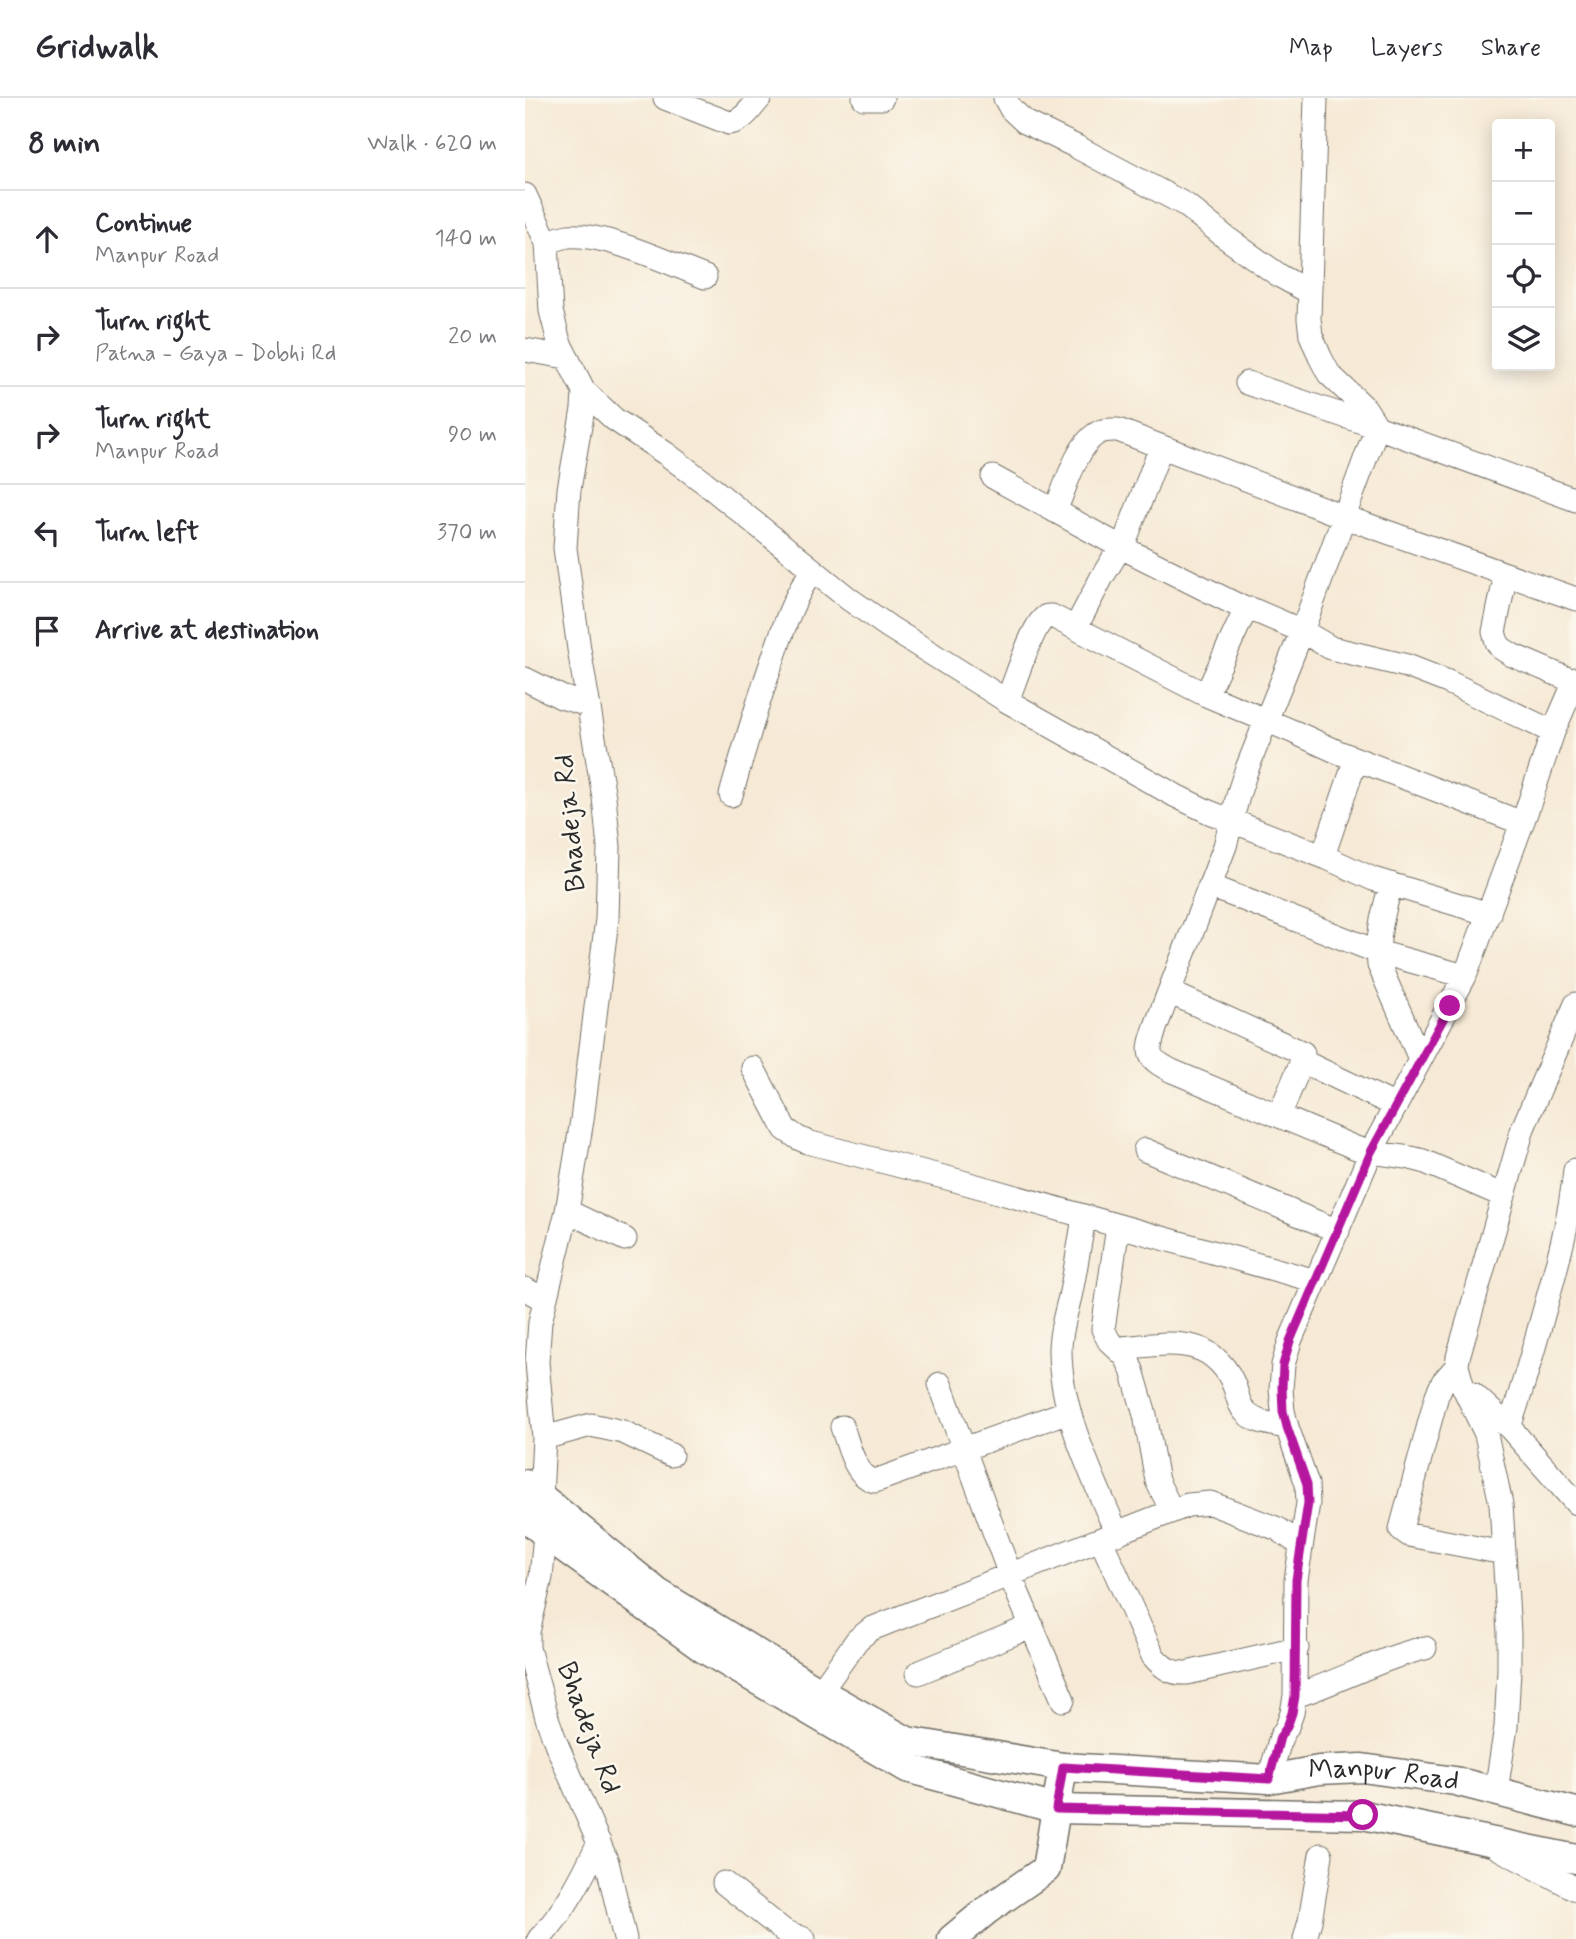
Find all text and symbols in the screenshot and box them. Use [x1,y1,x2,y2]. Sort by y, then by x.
text: Gridwalk [35,26,159,70]
text: Map [1289,33,1333,64]
text: Layers [1371,33,1443,64]
text: Share [1481,33,1541,64]
map controls [1492,119,1555,371]
button: + [1492,119,1555,182]
text: 8 min [28,124,101,163]
text: Walk · 620 m [367,129,497,159]
button: − [1492,182,1555,245]
text: Continue [95,207,192,241]
icon: ahead [28,220,66,258]
text: 140 m [434,224,497,254]
text: Manpur Road [95,241,219,271]
button: locate [1492,245,1555,308]
text: Turn right [95,305,211,339]
button: layers [1492,308,1555,371]
icon: right [28,318,66,356]
text: 20 m [448,322,497,352]
text: Patna - Gaya - Dobhi Rd [95,339,336,369]
text: Turn right [95,403,211,437]
icon: right [28,416,66,454]
text: 90 m [448,420,497,450]
text: Manpur Road [95,437,219,467]
icon: left [28,514,66,552]
text: Turn left [95,516,199,550]
text: 370 m [437,518,497,548]
icon: arrive [28,612,66,650]
text: Arrive at destination [95,614,319,648]
street label: Bhadeja Rd [547,753,595,893]
route end [1434,990,1465,1021]
street label: Bhadeja Rd [547,1657,629,1799]
street label: Manpur Road [1308,1749,1461,1800]
route start [1347,1799,1378,1830]

